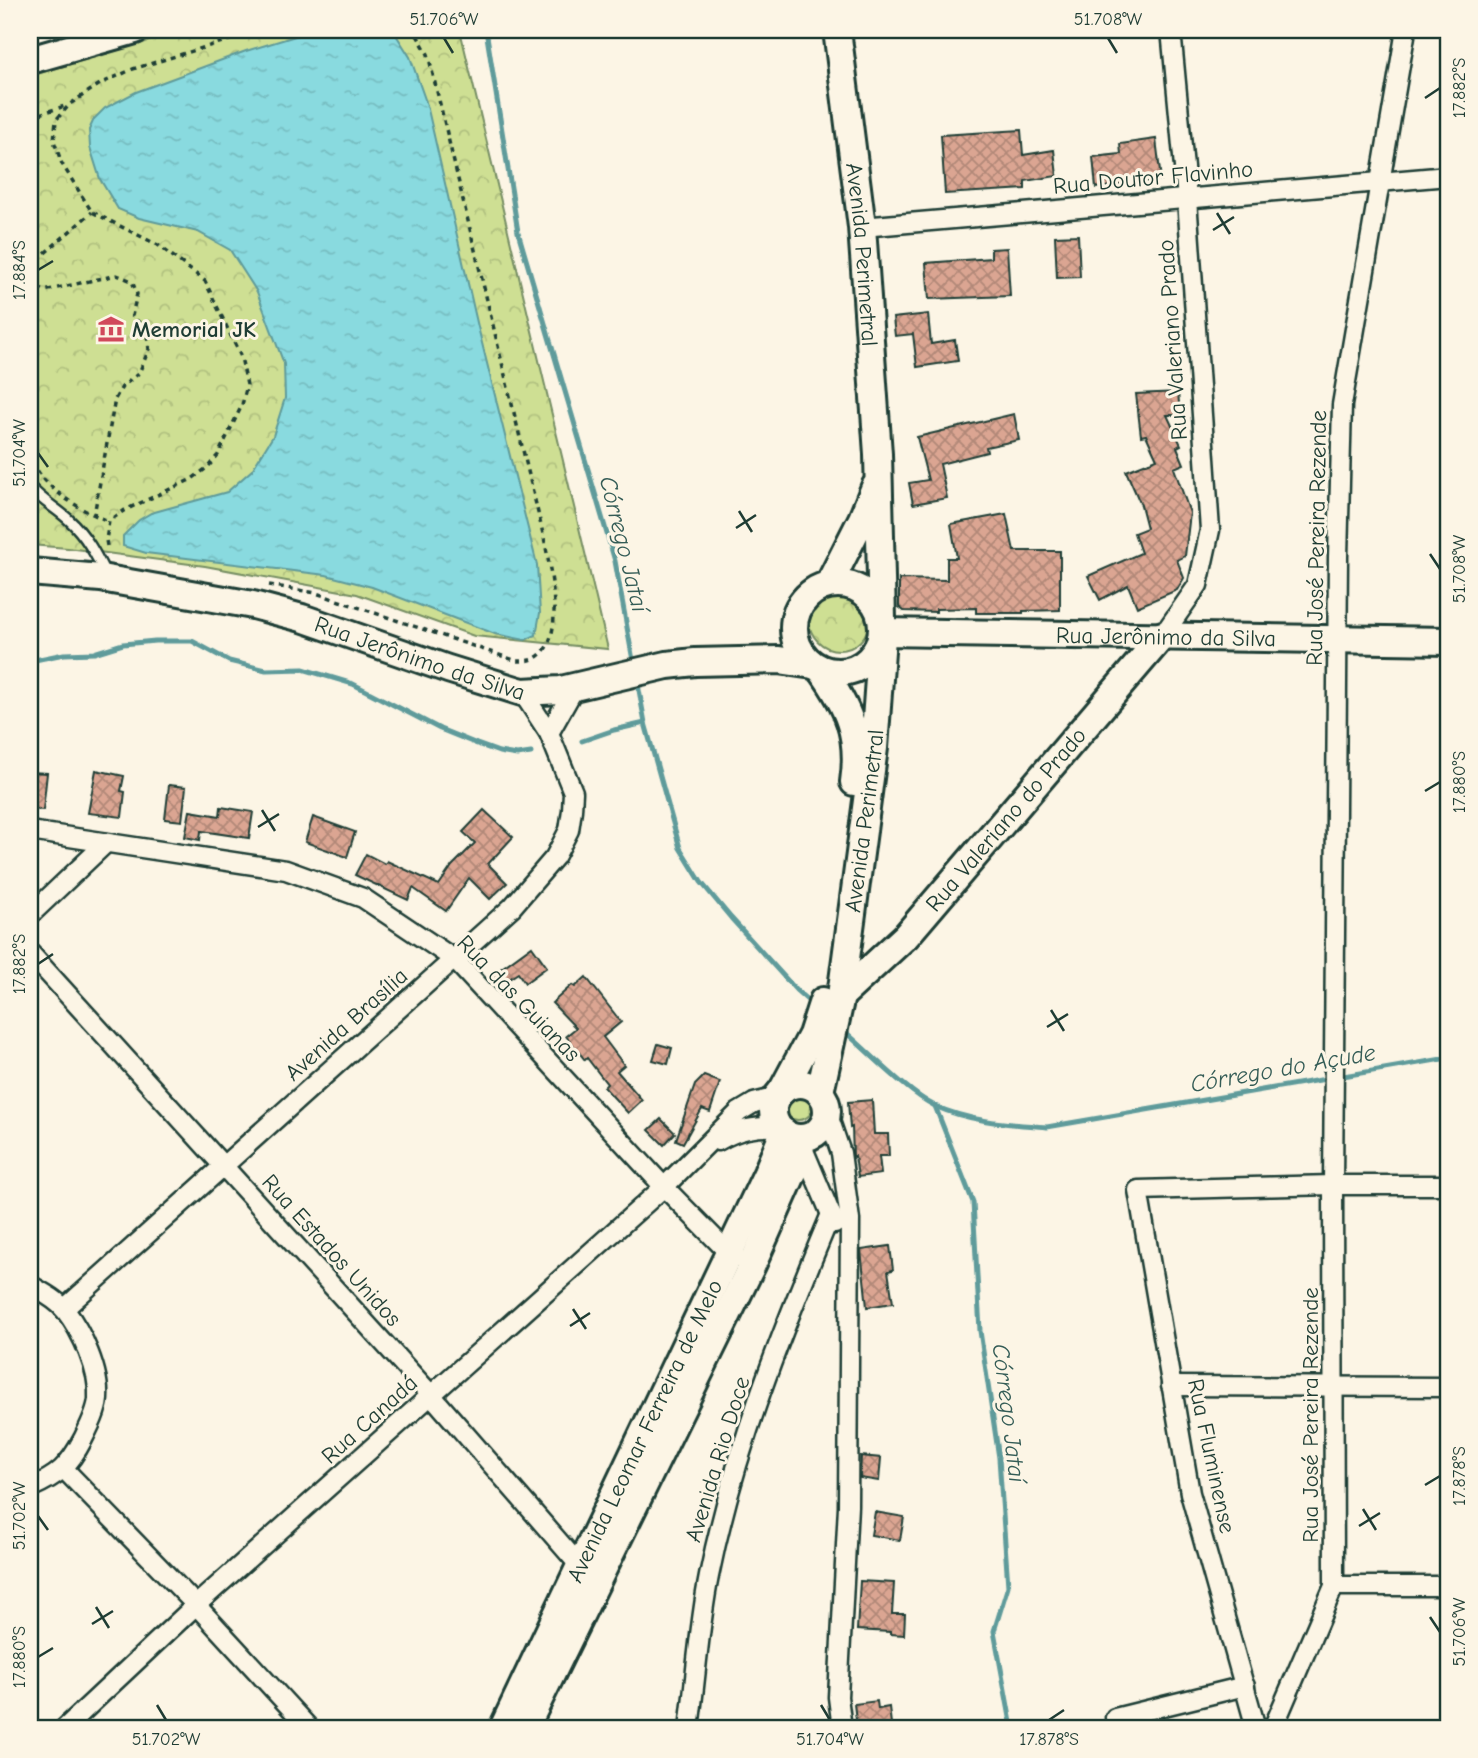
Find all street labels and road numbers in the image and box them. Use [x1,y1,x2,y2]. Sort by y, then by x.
street label: Rua Doutor Flavinho [1052,155,1254,200]
street label: Avenida Perimetral [840,161,883,347]
street label: Rua Valeriano Prado [1152,239,1193,441]
street label: Rua José Pereira Rezende [1301,410,1332,666]
street label: Rua Jerônimo da Silva [311,611,528,706]
street label: Rua Jerônimo da Silva [1056,622,1276,652]
street label: Rua Valeriano do Prado [920,722,1092,917]
street label: Avenida Perimetral [839,728,889,914]
street label: Rua das Guianas [451,929,586,1067]
street label: Avenida Brasília [280,962,413,1086]
street label: Rua Estados Unidos [256,1169,407,1332]
street label: Avenida Leomar Ferreira de Melo [561,1275,728,1587]
street label: Rua José Pereira Rezende [1297,1287,1324,1543]
street label: Rua Canadá [316,1369,423,1469]
street label: Avenida Rio Doce [679,1373,755,1545]
street label: Rua Fluminense [1182,1376,1241,1536]

